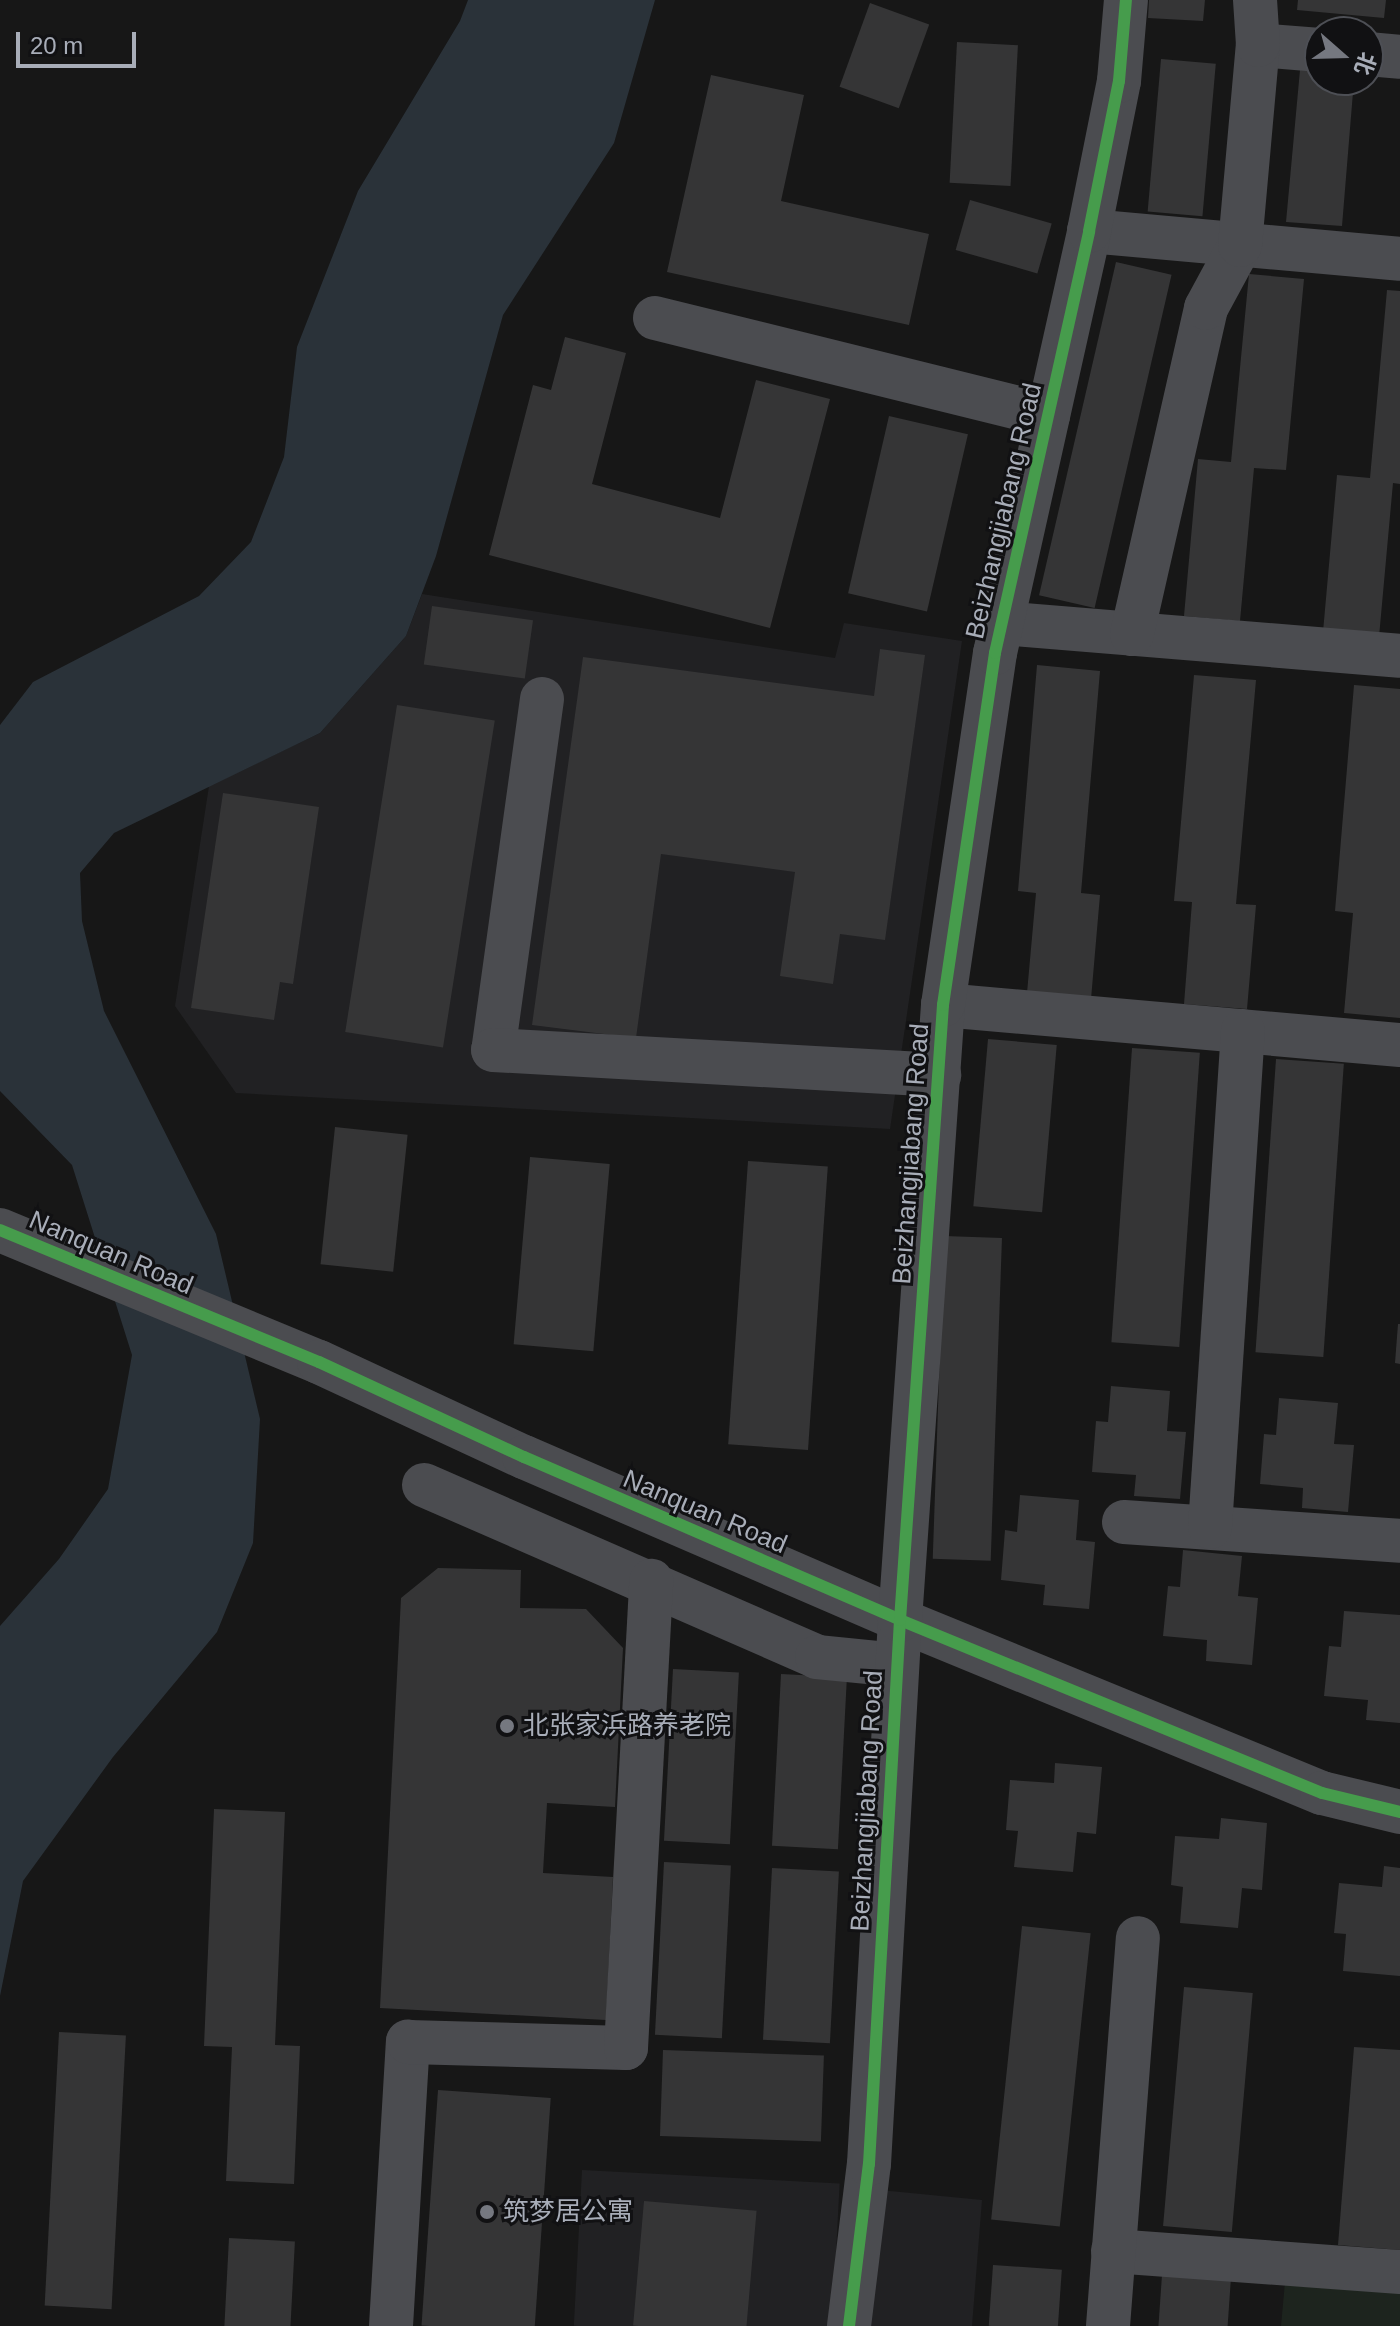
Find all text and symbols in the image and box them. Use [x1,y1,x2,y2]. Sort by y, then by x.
scale bar [20,16,140,66]
north arrow [1304,16,1384,96]
text: 20 m [30,32,83,59]
text: 北 [1350,49,1381,78]
street label: Beizhangjiabang Road [959,380,1049,642]
street label: Beizhangjiabang Road [886,1022,936,1286]
street label: Nanquan Road [24,1204,198,1302]
street label: Nanquan Road [618,1463,792,1561]
street label: Beizhangjiabang Road [845,1670,889,1932]
place label: 北张家浜路养老院 [523,1710,731,1742]
marker: 北张家浜路养老院 [498,1717,516,1735]
place label: 筑梦居公寓 [503,2196,633,2228]
marker: 筑梦居公寓 [478,2203,496,2221]

